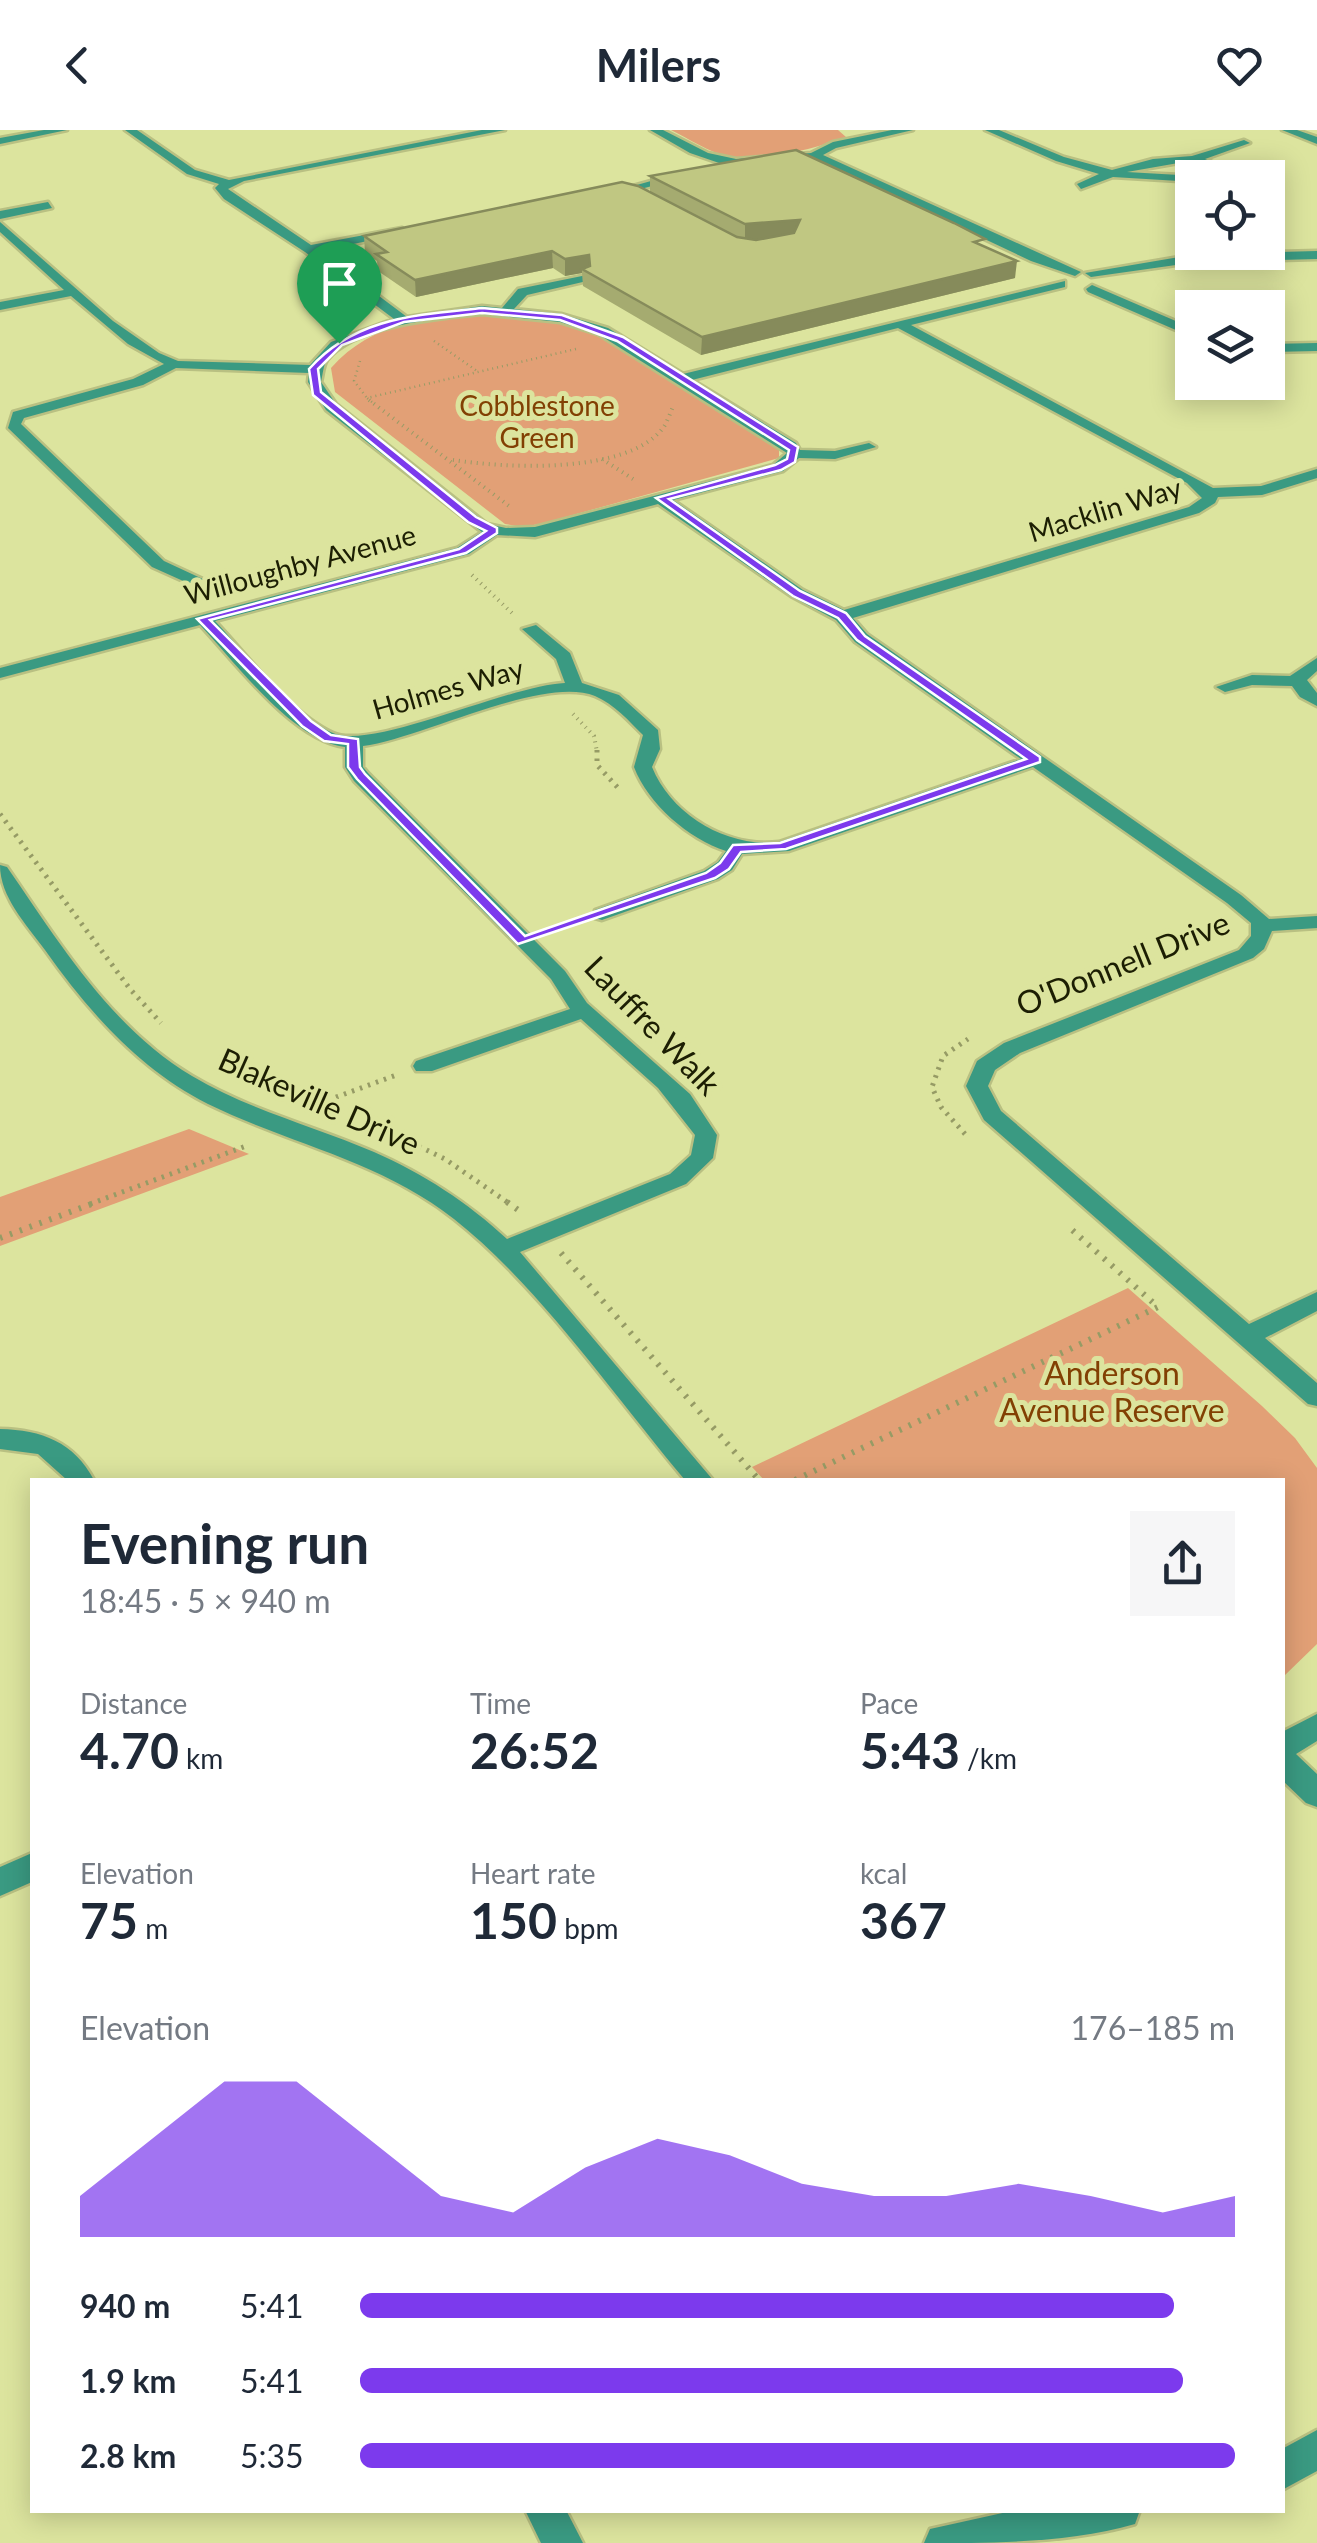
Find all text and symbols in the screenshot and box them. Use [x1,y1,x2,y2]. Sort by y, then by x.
icon: back [50,38,105,93]
text: Milers [596,38,721,92]
icon: heart [1212,38,1267,93]
map controls [1175,160,1285,400]
button: locate [1175,160,1285,270]
pin [297,241,382,344]
icon: arrive [312,256,367,311]
button: layers [1175,290,1285,400]
park label: Cobblestone Green [459,388,615,454]
street label: Macklin Way [1024,469,1186,548]
street label: Willoughby Avenue [180,517,419,611]
street label: Holmes Way [368,650,528,726]
street label: O'Donnell Drive [1010,902,1235,1023]
street label: Lauffre Walk [577,947,729,1103]
street label: Blakeville Drive [213,1039,426,1162]
park label: Anderson Avenue Reserve [999,1353,1225,1429]
text: Evening run [80,1510,369,1576]
button: share [1130,1511,1235,1616]
text: 18:45 · 5 × 940 m [80,1581,331,1620]
text: Distance [80,1686,187,1720]
text: Time [470,1686,531,1720]
text: Pace [860,1686,918,1720]
text: 4.70 [80,1720,179,1780]
text: 26:52 [470,1720,599,1780]
text: 5:43 [860,1720,960,1780]
text: km [179,1741,223,1775]
text: /km [960,1741,1017,1775]
text: Elevation [80,1856,194,1890]
text: Heart rate [470,1856,596,1890]
text: kcal [860,1856,907,1890]
text: 75 [80,1890,138,1950]
text: 150 [470,1890,557,1950]
text: 367 [860,1890,947,1950]
text: m [138,1911,168,1945]
text: bpm [557,1911,619,1945]
text: Elevation [80,2008,210,2047]
text: 176–185 m [1071,2008,1235,2047]
text: 940 m [80,2286,170,2325]
text: 5:41 [240,2286,304,2325]
text: 1.9 km [80,2361,176,2400]
text: 5:41 [240,2361,304,2400]
text: 2.8 km [80,2436,176,2475]
text: 5:35 [240,2436,304,2475]

